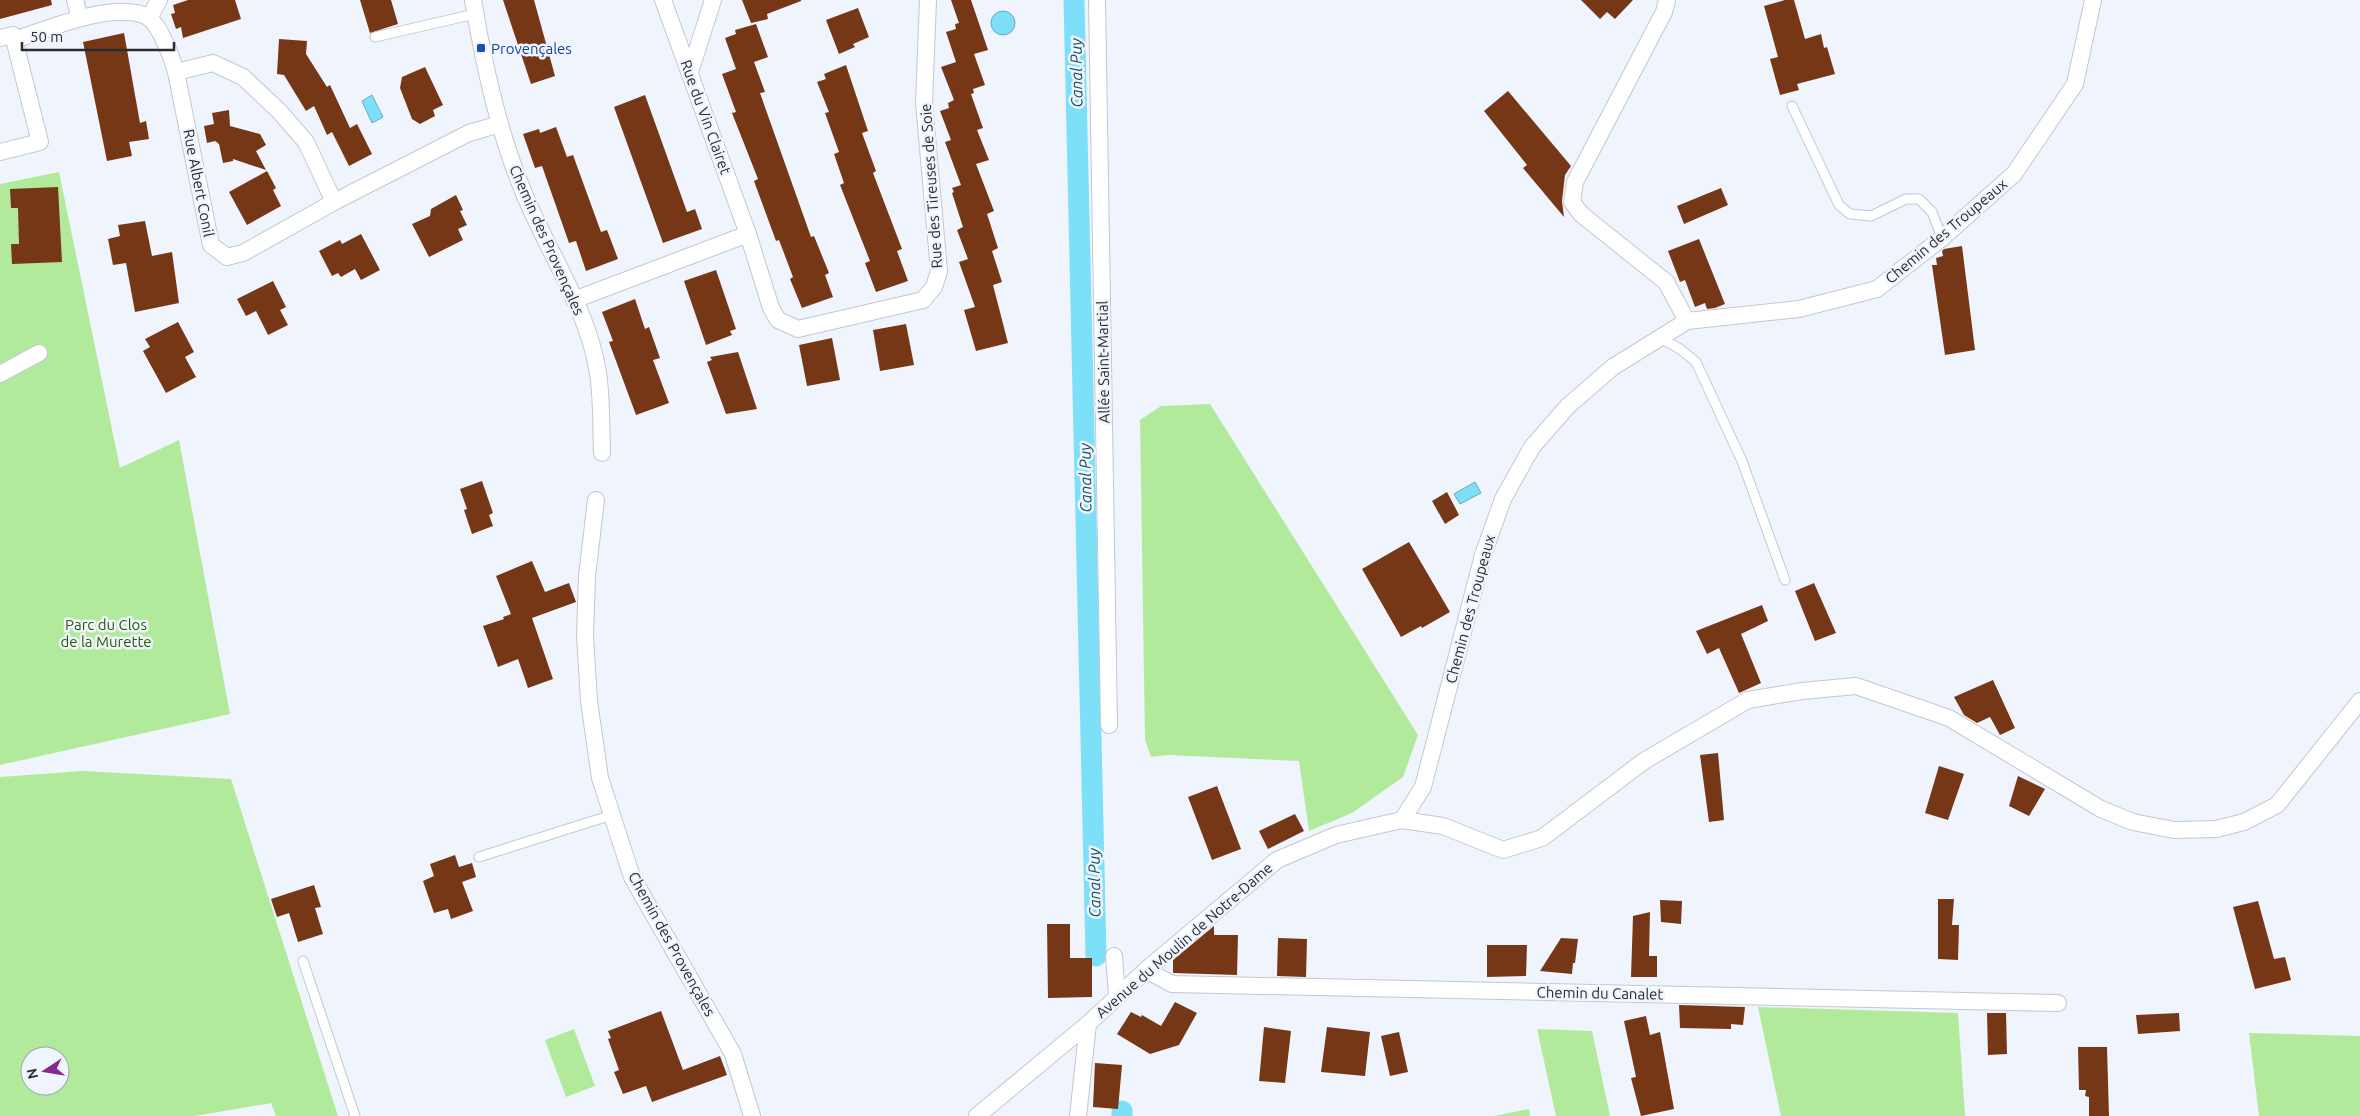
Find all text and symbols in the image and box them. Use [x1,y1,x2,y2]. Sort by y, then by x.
scale bar [22,20,175,52]
text: 50 m [30,28,63,45]
water label: Canal Puy [1066,38,1086,108]
place label: Provençales [491,40,572,57]
marker: Provençales [475,42,487,54]
street label: Rue du Vin Clairet [677,58,735,177]
street label: Rue des Tireuses de Soie [917,103,945,269]
street label: Rue Albert Conil [180,128,218,238]
street label: Chemin des Provençales [506,162,588,318]
street label: Chemin des Troupeaux [1882,175,2011,287]
street label: Allée Saint-Martial [1093,300,1113,424]
water label: Canal Puy [1075,443,1095,513]
street label: Chemin des Troupeaux [1442,532,1498,685]
park label: Parc du Clos de la Murette [60,616,152,650]
water label: Canal Puy [1084,848,1104,918]
street label: Avenue du Moulin de Notre-Dame [1092,859,1276,1021]
street label: Chemin des Provençales [625,869,719,1019]
street label: Chemin du Canalet [1537,983,1664,1003]
north arrow [20,1046,70,1096]
text: N [23,1067,41,1080]

